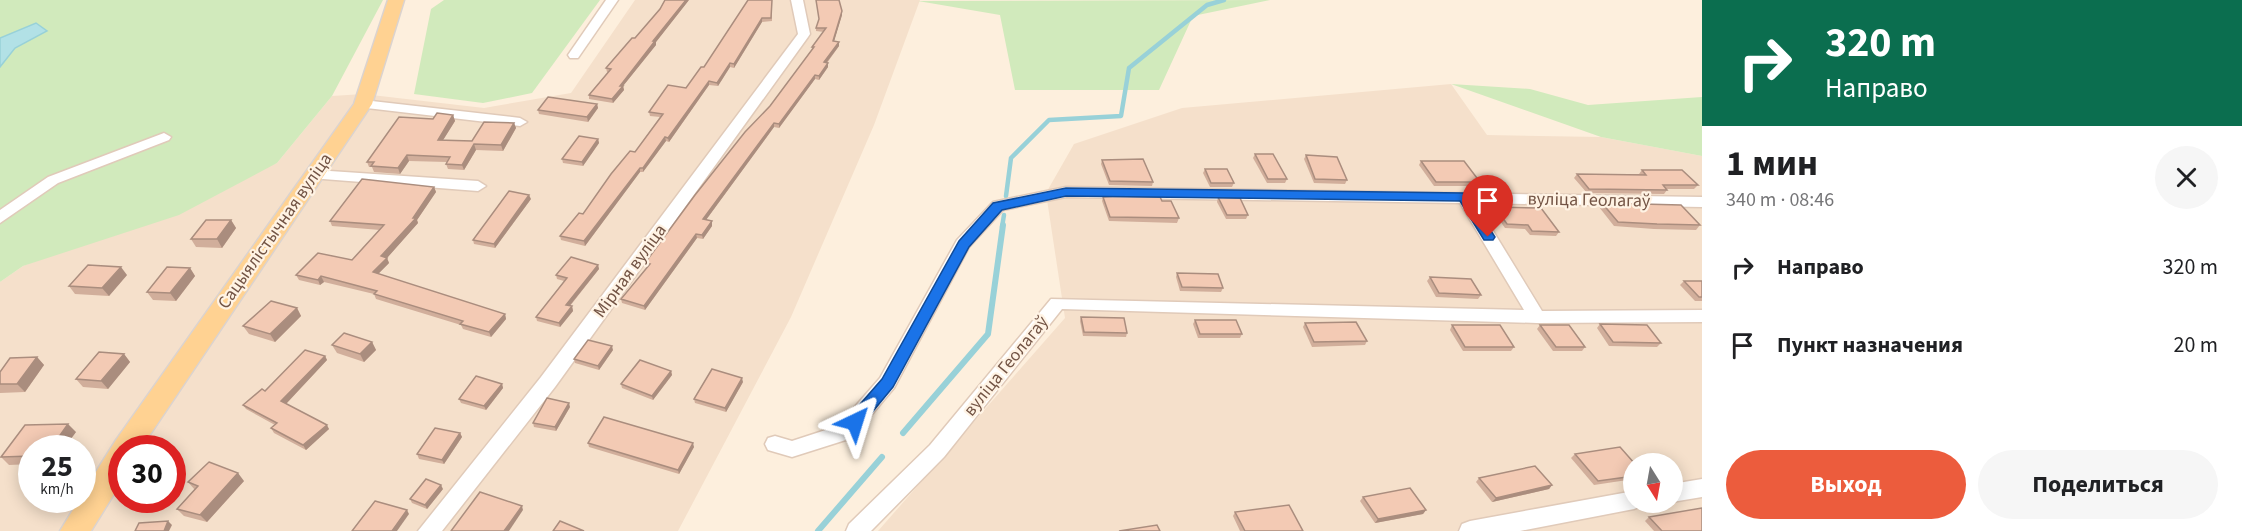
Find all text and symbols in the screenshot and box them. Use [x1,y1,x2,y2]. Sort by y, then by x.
text: 320 m [1825,13,1936,73]
icon: right [1726,24,1804,102]
text: Направо [1825,69,1928,108]
text: 1 мин [1726,138,1818,189]
button: close [2155,146,2218,209]
street label: Сацыялістычная вуліца [212,148,338,314]
pin [1462,175,1513,237]
icon: arrive [1471,184,1504,217]
street label: вуліца Геолагаў [1527,186,1651,214]
text: 340 m · 08:46 [1726,186,1834,214]
street label: Мірная вуліца [588,219,672,323]
icon: right [1726,251,1759,284]
text: Направо [1777,251,1864,283]
text: 320 m [2163,251,2218,283]
street label: вуліца Геолагаў [958,310,1055,422]
icon: arrive [1726,329,1759,362]
text: Пункт назначения [1777,329,1963,361]
text: 20 m [2173,329,2218,361]
position arrow [823,390,887,454]
speed limit sign: 30 [108,435,186,513]
text: 25 [41,445,73,488]
button: Выход [1726,450,1966,519]
button: Поделиться [1978,450,2218,519]
north arrow [1623,453,1683,513]
map controls [1623,453,1683,513]
text: km/h [40,479,74,500]

